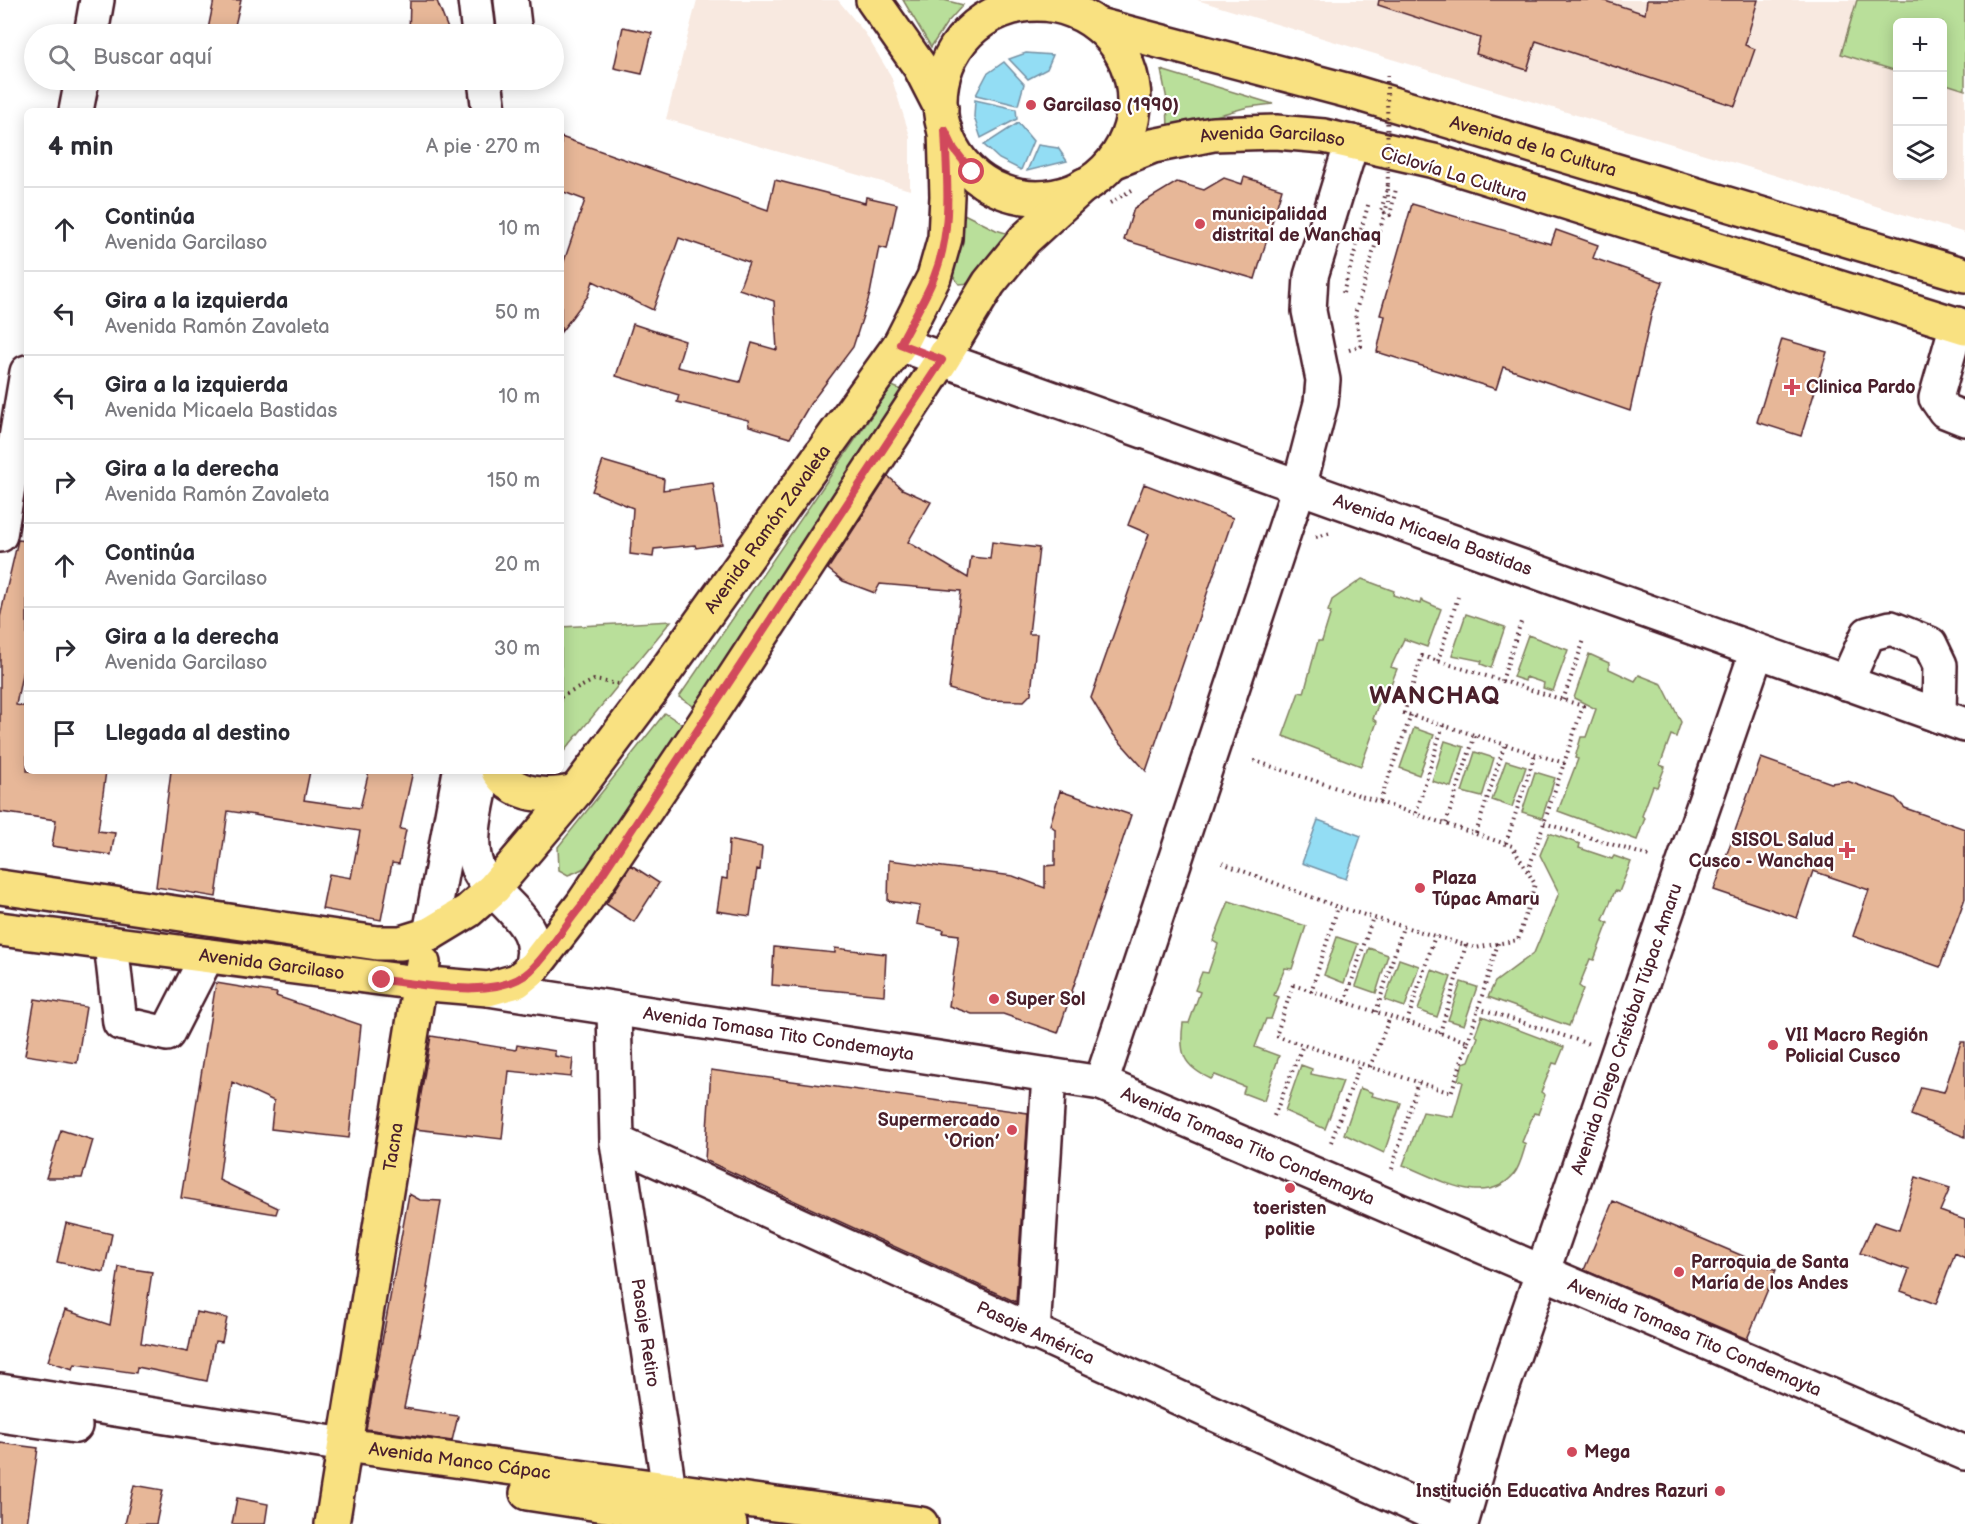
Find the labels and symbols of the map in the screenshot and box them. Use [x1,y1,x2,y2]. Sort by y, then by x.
place label: Garcilaso (1990) [1043,95,1179,116]
marker: Garcilaso (1990) [1024,98,1038,112]
street label: Avenida de la Cultura [1447,112,1619,181]
street label: Avenida Garcilaso [1198,122,1347,152]
street label: Ciclovía La Cultura [1378,142,1530,207]
route start [958,158,984,184]
place label: municipalidad distrital de Wanchaq [1212,204,1381,246]
marker: municipalidad distrital de Wanchaq [1193,217,1207,231]
place label: Clinica Pardo [1806,377,1916,398]
marker: Clinica Pardo [1783,378,1801,396]
street label: Avenida Ramón Zavaleta [700,441,835,618]
street label: Avenida Micaela Bastidas [1331,490,1535,580]
district label: WANCHAQ [1369,682,1501,711]
place label: SISOL Salud Cusco - Wanchaq [1689,830,1834,872]
marker: SISOL Salud Cusco - Wanchaq [1838,841,1856,859]
place label: Plaza Túpac Amaru [1432,868,1540,910]
marker: Plaza Túpac Amaru [1413,881,1427,895]
street label: Avenida Diego Cristóbal Túpac Amaru [1567,881,1687,1177]
street label: Avenida Garcilaso [198,945,346,984]
route end [368,966,394,992]
place label: Super Sol [1006,989,1085,1010]
marker: Super Sol [987,992,1001,1006]
street label: Avenida Tomasa Tito Condemayta [642,1003,915,1065]
place label: VII Macro Región Policial Cusco [1785,1025,1928,1067]
marker: VII Macro Región Policial Cusco [1766,1038,1780,1052]
street label: Avenida Tomasa Tito Condemayta [1118,1083,1378,1210]
place label: Supermercado ‘Orion’ [878,1110,1000,1152]
street label: Tacna [379,1121,408,1173]
marker: Supermercado ‘Orion’ [1005,1123,1019,1137]
marker: toeristen politie [1283,1181,1297,1195]
place label: toeristen politie [1253,1198,1326,1240]
place label: Parroquia de Santa María de los Andes [1691,1252,1849,1294]
marker: Parroquia de Santa María de los Andes [1672,1265,1686,1279]
street label: Avenida Tomasa Tito Condemayta [1565,1274,1824,1401]
street label: Pasaje Retiro [627,1277,664,1389]
street label: Pasaje América [973,1297,1098,1369]
street label: Avenida Manco Cápac [368,1438,552,1484]
place label: Mega [1584,1442,1630,1463]
marker: Mega [1565,1445,1579,1459]
place label: Institución Educativa Andres Razuri [1416,1481,1708,1502]
marker: Institución Educativa Andres Razuri [1713,1484,1727,1498]

